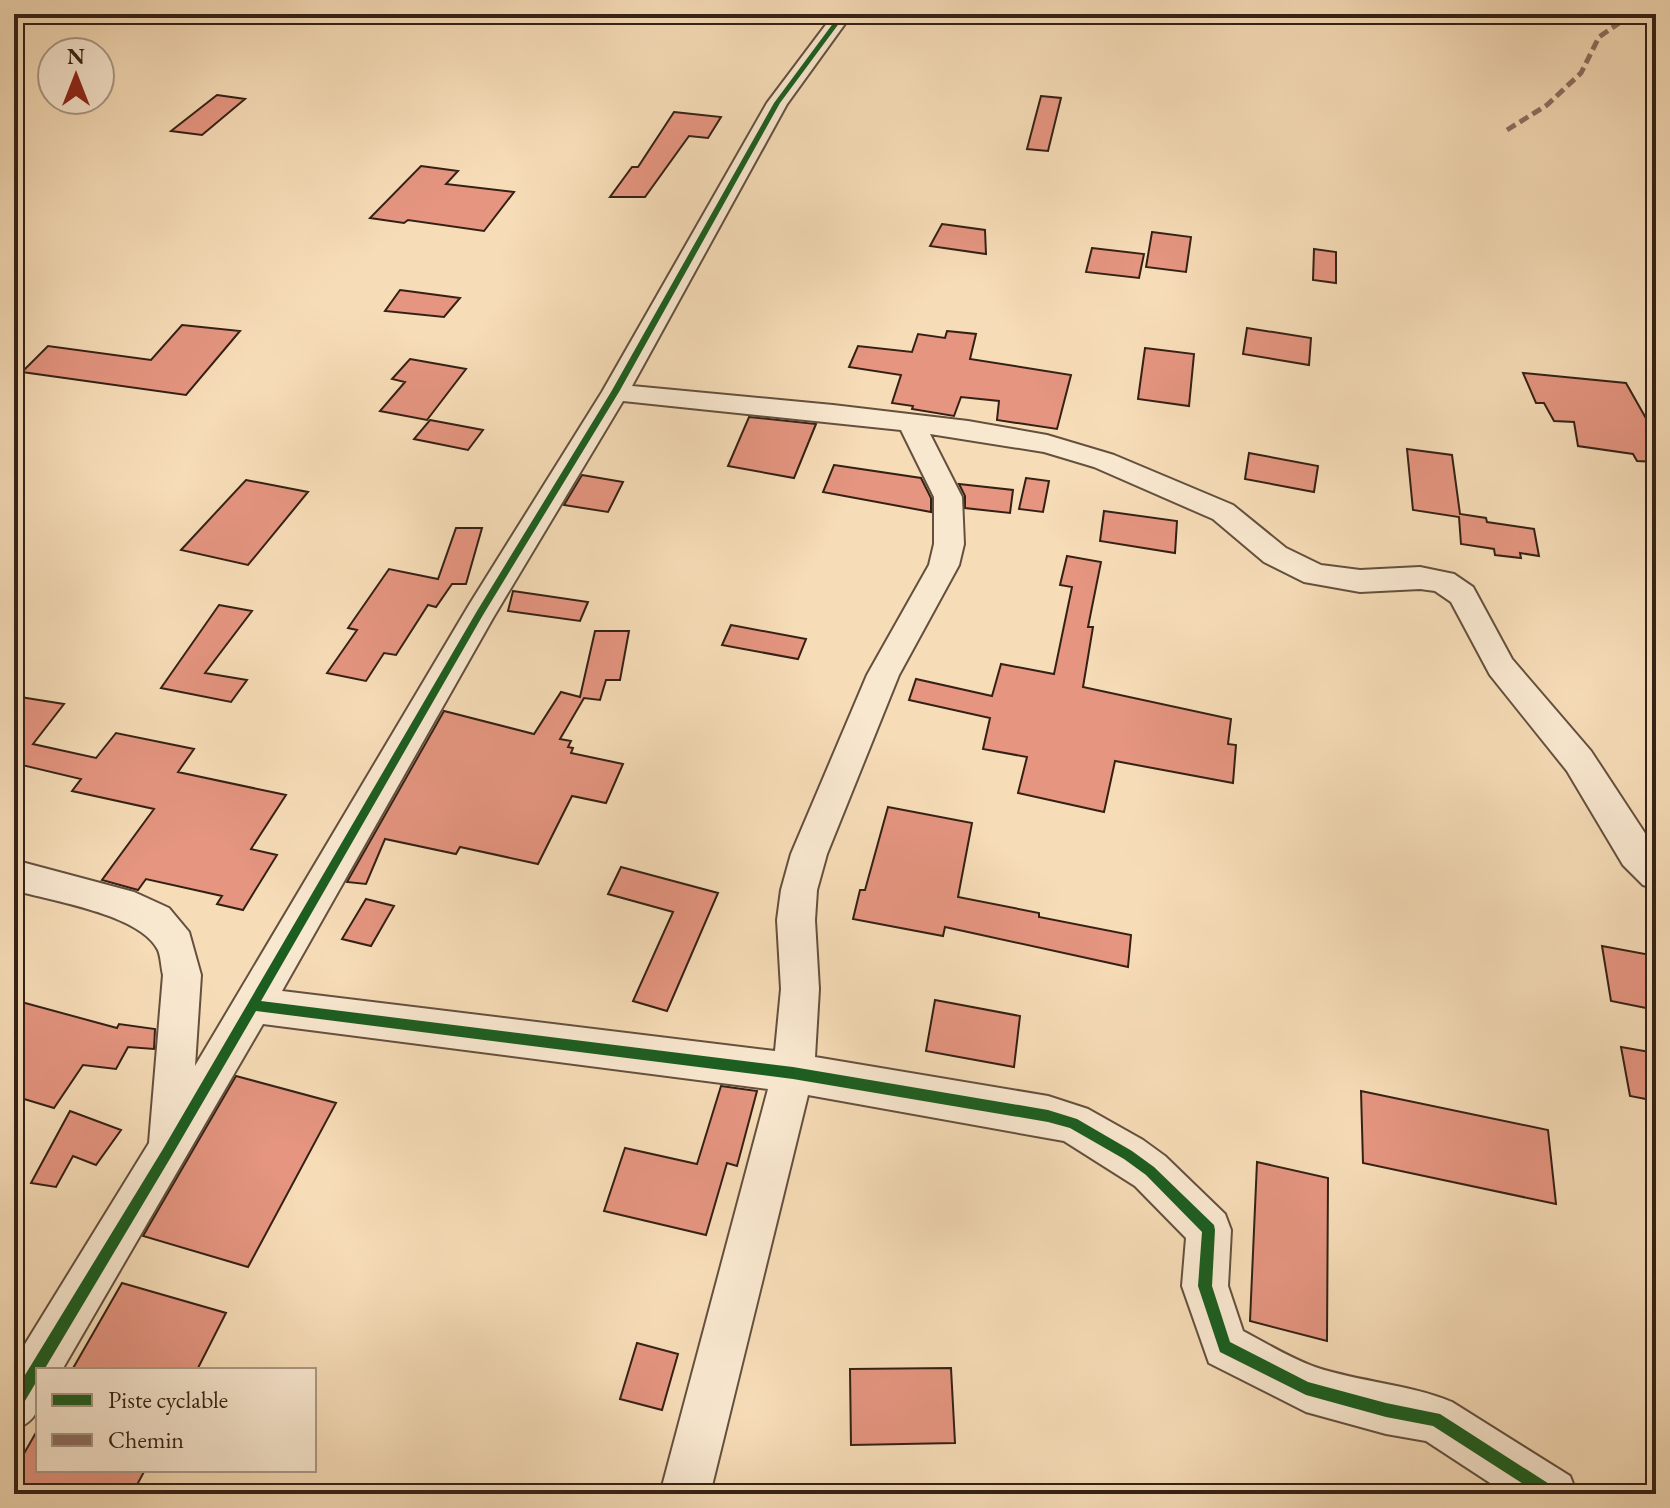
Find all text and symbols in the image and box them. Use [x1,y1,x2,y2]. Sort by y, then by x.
north arrow [36,36,116,116]
text: N [67,42,85,71]
legend [36,1368,316,1472]
text: Piste cyclable [108,1384,228,1415]
text: Chemin [108,1424,184,1455]

